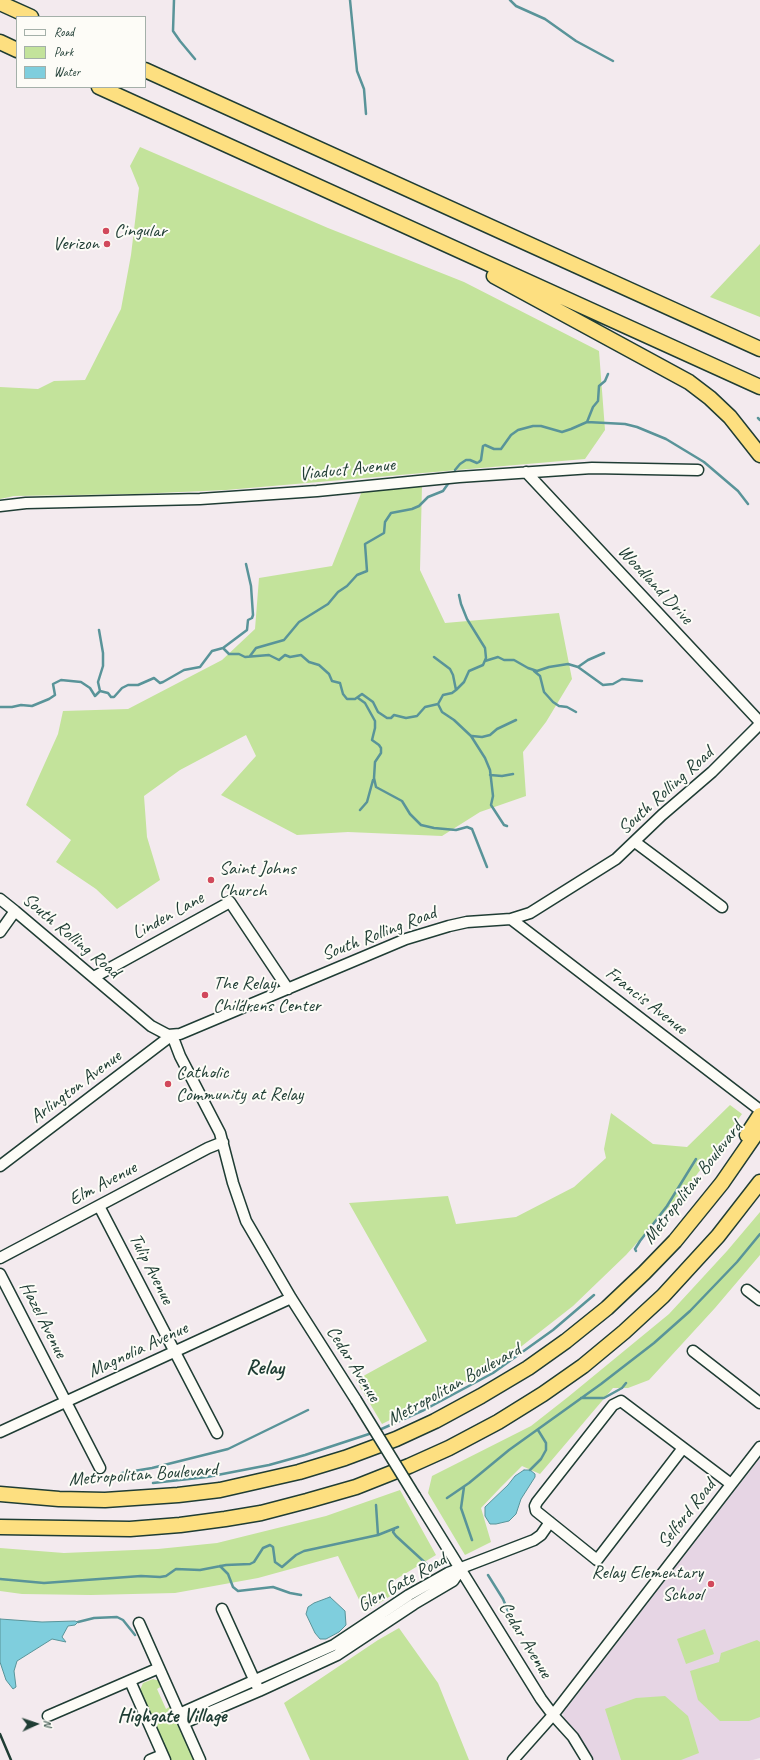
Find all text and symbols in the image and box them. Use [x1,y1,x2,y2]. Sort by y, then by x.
legend [16,16,146,88]
text: Road [54,24,74,40]
text: Park [54,44,73,60]
text: Water [54,64,80,80]
place label: Cingular [114,220,167,242]
marker: Cingular [101,226,111,236]
place label: Verizon [52,233,99,255]
marker: Verizon [102,239,112,249]
street label: Viaduct Avenue [298,454,396,486]
street label: Woodland Drive [612,541,698,629]
street label: South Rolling Road [614,742,718,840]
place label: Saint Johns Church [219,858,296,902]
marker: Saint Johns Church [206,875,216,885]
street label: Linden Lane [128,887,208,945]
street label: South Rolling Road [17,888,125,984]
street label: South Rolling Road [319,902,439,966]
street label: Francis Avenue [601,962,691,1040]
place label: The Relay Childrens Center [213,973,321,1017]
marker: The Relay Childrens Center [200,990,210,1000]
street label: Arlington Avenue [26,1045,126,1129]
place label: Catholic Community at Relay [176,1062,303,1106]
marker: Catholic Community at Relay [163,1079,173,1089]
street label: Metropolitan Boulevard [638,1117,748,1249]
street label: Elm Avenue [65,1157,141,1211]
street label: Tulip Avenue [123,1230,179,1308]
street label: Hazel Avenue [14,1278,72,1362]
street label: Magnolia Avenue [85,1317,191,1383]
street label: Cedar Avenue [321,1322,385,1406]
street label: Metropolitan Boulevard [383,1339,525,1431]
district label: Relay [246,1355,284,1381]
street label: Metropolitan Boulevard [68,1458,218,1492]
street label: Selford Road [653,1475,721,1553]
street label: Glen Gate Road [354,1549,450,1617]
place label: Relay Elementary School [592,1562,703,1606]
marker: Relay Elementary School [706,1579,716,1589]
street label: Cedar Avenue [493,1598,557,1682]
north arrow [16,1704,56,1744]
district label: Highgate Village [118,1705,226,1729]
text: N [41,1720,55,1727]

